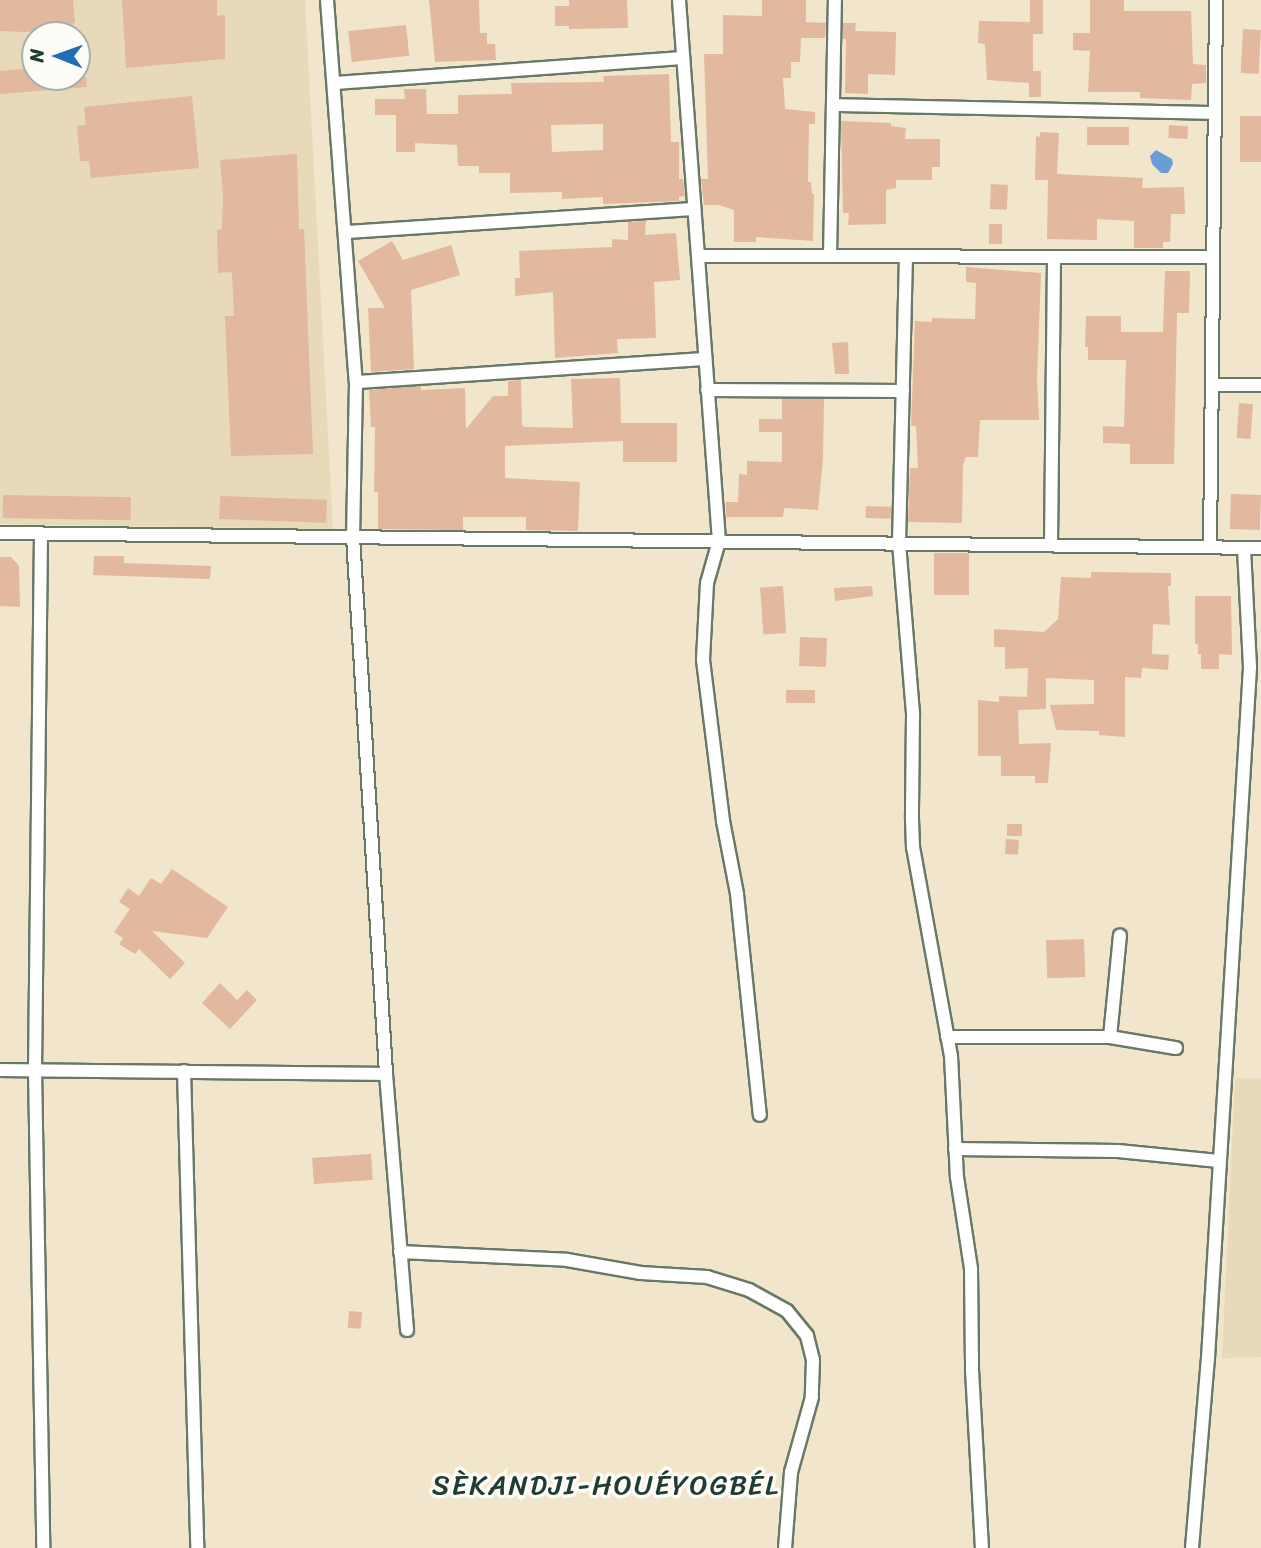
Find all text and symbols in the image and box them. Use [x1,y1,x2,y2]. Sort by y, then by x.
north arrow [21,21,91,91]
text: N [20,49,53,63]
district label: SÈKANDJI-HOUÉYOGBÉL [435,1468,777,1502]

